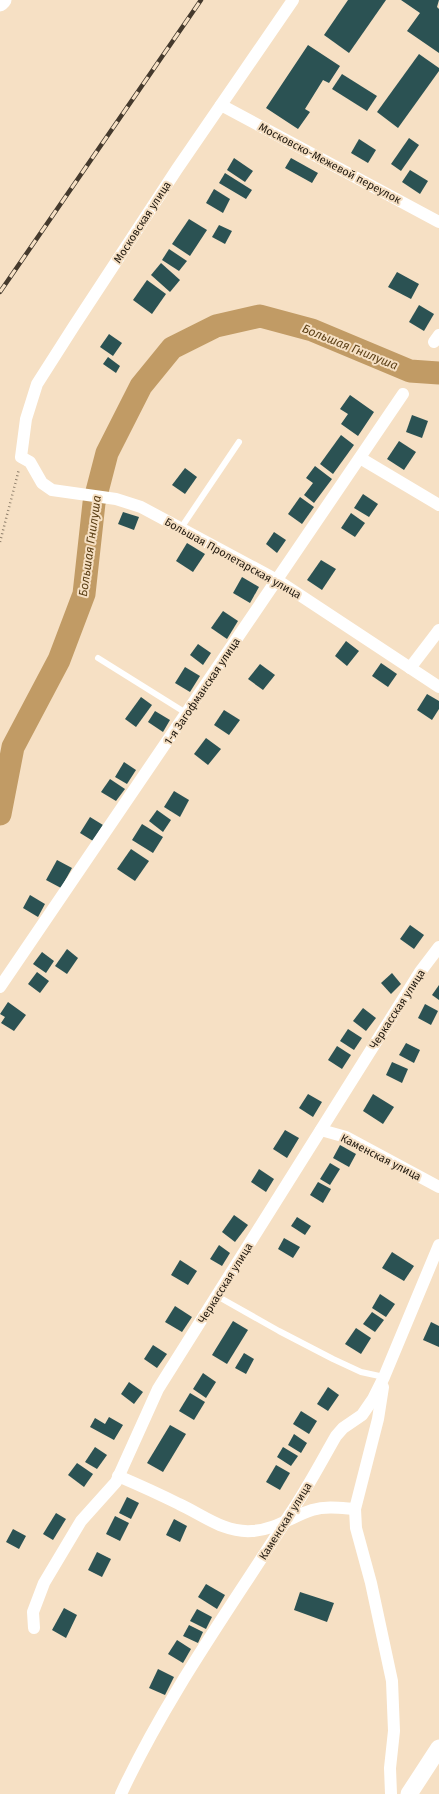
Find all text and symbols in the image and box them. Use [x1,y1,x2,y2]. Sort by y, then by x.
street label: Московско-Межевой переулок [256,120,403,207]
street label: Московская улица [111,179,174,266]
water label: Большая Гнилуша [300,321,400,373]
water label: Большая Гнилуша [76,494,104,597]
street label: Большая Пролетарская улица [162,515,303,602]
street label: 1-я Загофманская улица [162,635,243,747]
street label: Черкасская улица [367,967,428,1051]
street label: Каменская улица [338,1132,423,1183]
street label: Черкасская улица [195,1241,255,1326]
street label: Каменская улица [256,1480,314,1562]

